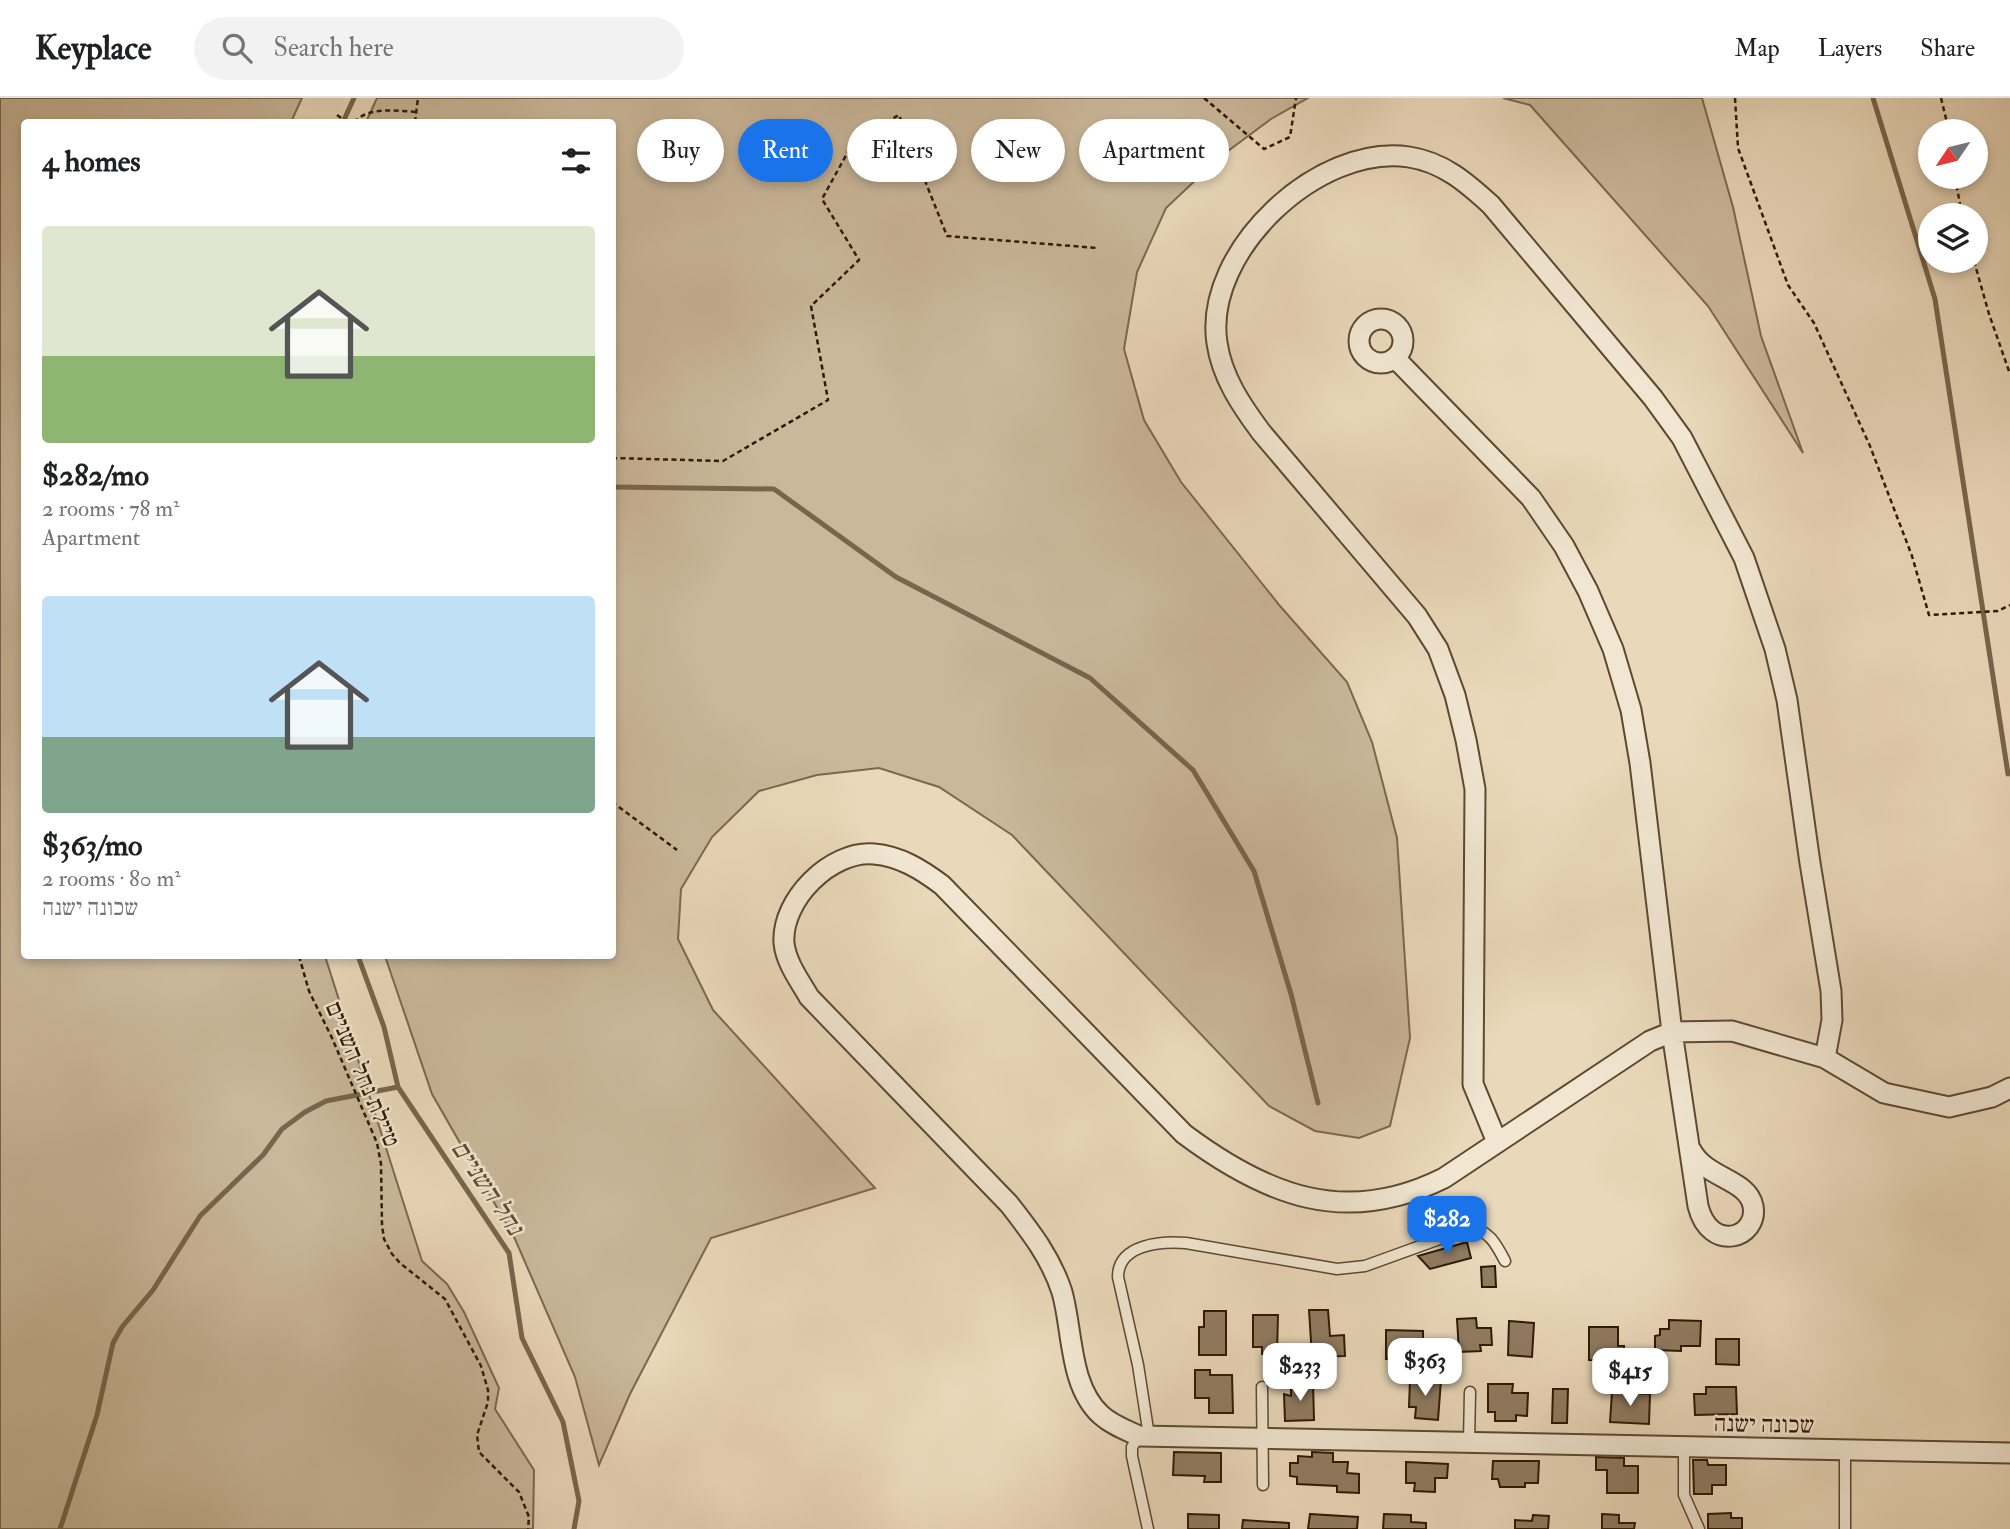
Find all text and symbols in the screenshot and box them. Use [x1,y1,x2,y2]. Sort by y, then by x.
search box [194,17,684,80]
text: Keyplace [35,28,152,69]
icon: search [218,29,256,67]
text: Search here [274,32,394,64]
text: Map [1735,33,1780,64]
text: Layers [1818,33,1882,64]
text: Share [1920,33,1975,64]
chip: Buy [637,119,724,182]
chip: Rent [738,119,833,182]
chip: Filters [847,119,957,182]
chip: New [971,119,1065,182]
chip: Apartment [1079,119,1229,182]
north arrow [1918,119,1988,189]
map controls [1918,119,1988,273]
icon: filters [557,142,595,180]
text: 4 homes [42,143,141,180]
button: layers [1918,203,1988,273]
icon: home [256,271,382,397]
text: $282/mo [42,457,149,494]
text: 2 rooms · 78 m² [42,494,180,523]
text: Apartment [42,523,140,552]
icon: home [256,642,382,768]
text: $363/mo [42,827,143,864]
text: 2 rooms · 80 m² [42,864,181,893]
text: שכונה ישנה [42,893,138,922]
street label: טיילת נחל השניים [318,997,407,1152]
water label: נחל השניים [444,1134,532,1243]
pin: $282 [1406,1196,1488,1256]
text: $282 [1423,1204,1471,1233]
pin: $363 [1384,1338,1466,1398]
pin: $233 [1259,1344,1341,1403]
text: $363 [1404,1346,1446,1375]
pin: $415 [1589,1348,1671,1408]
text: $233 [1279,1351,1321,1380]
text: $415 [1608,1356,1652,1385]
street label: שכונה ישנה [1713,1408,1815,1441]

